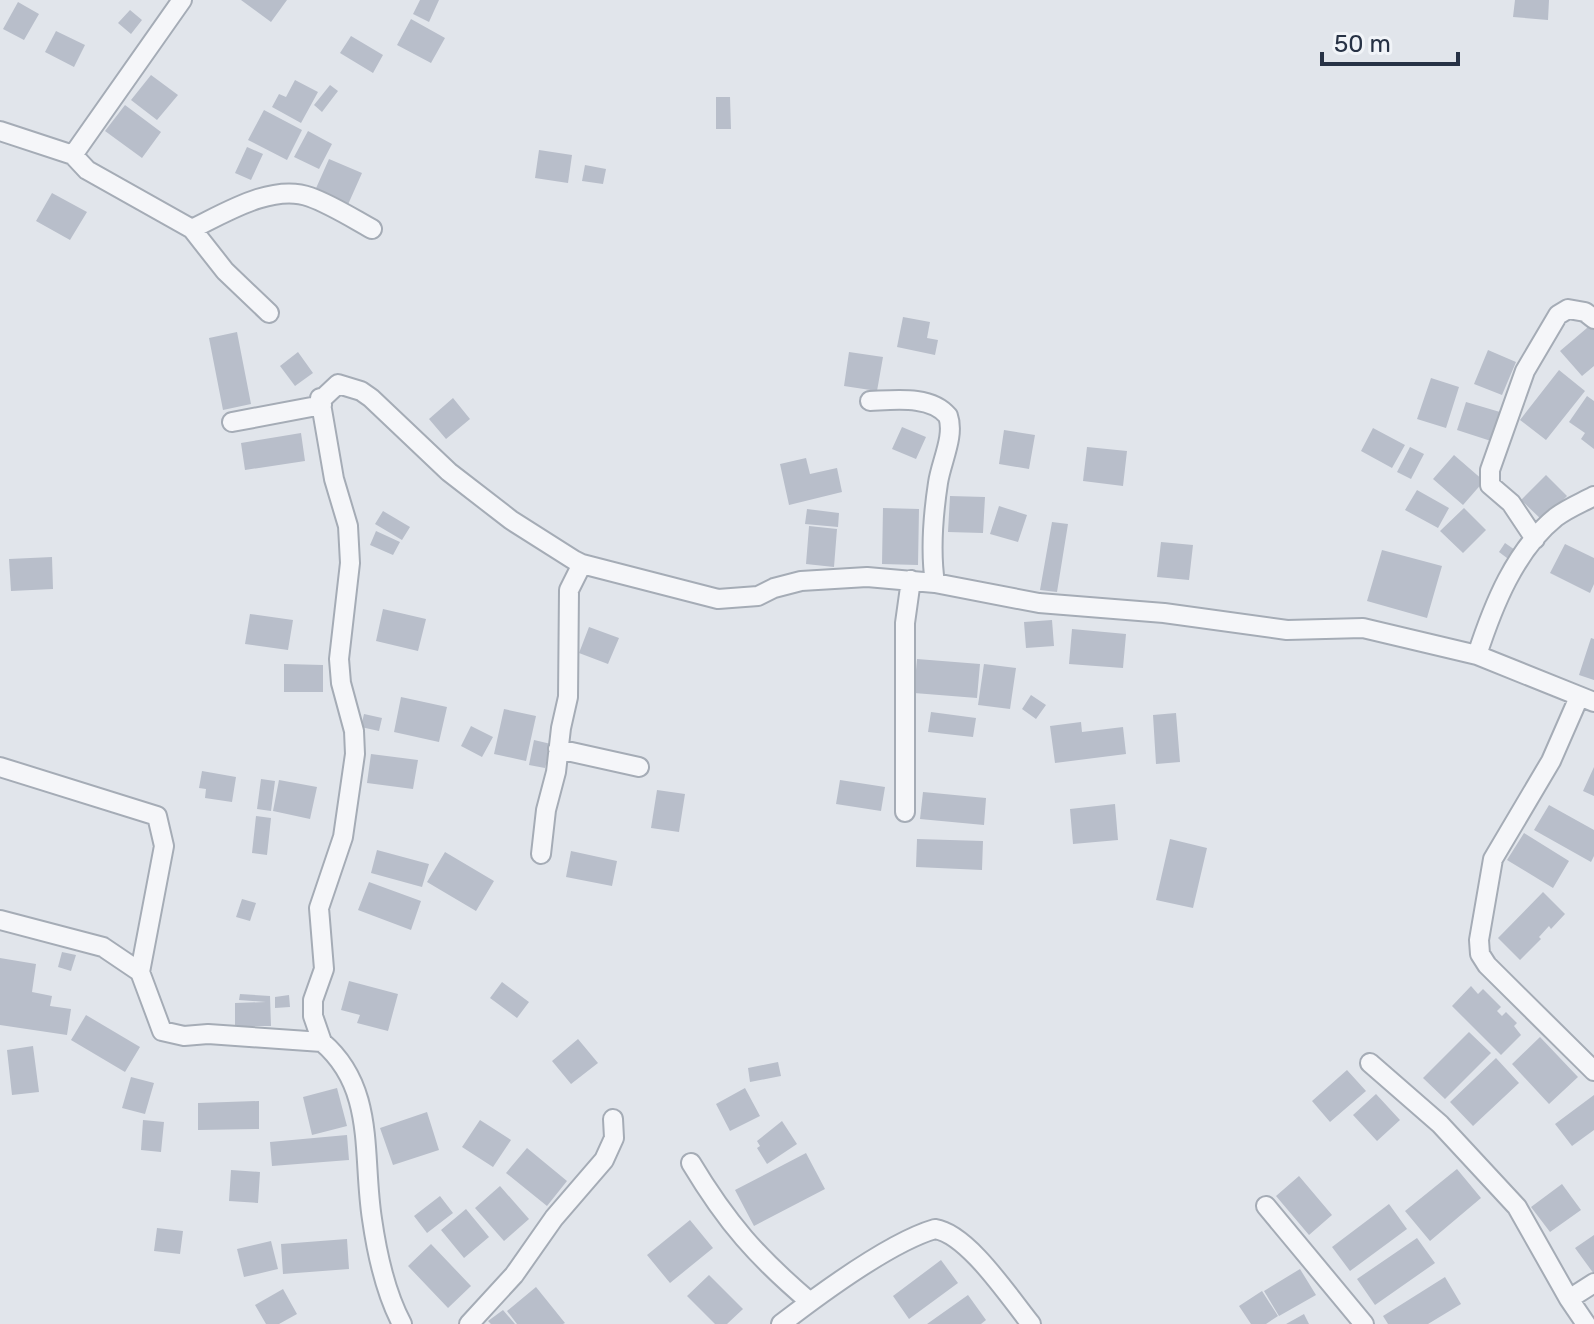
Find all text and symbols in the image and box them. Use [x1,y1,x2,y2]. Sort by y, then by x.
scale bar [1322,16,1458,66]
text: 50 m [1334,30,1391,58]

